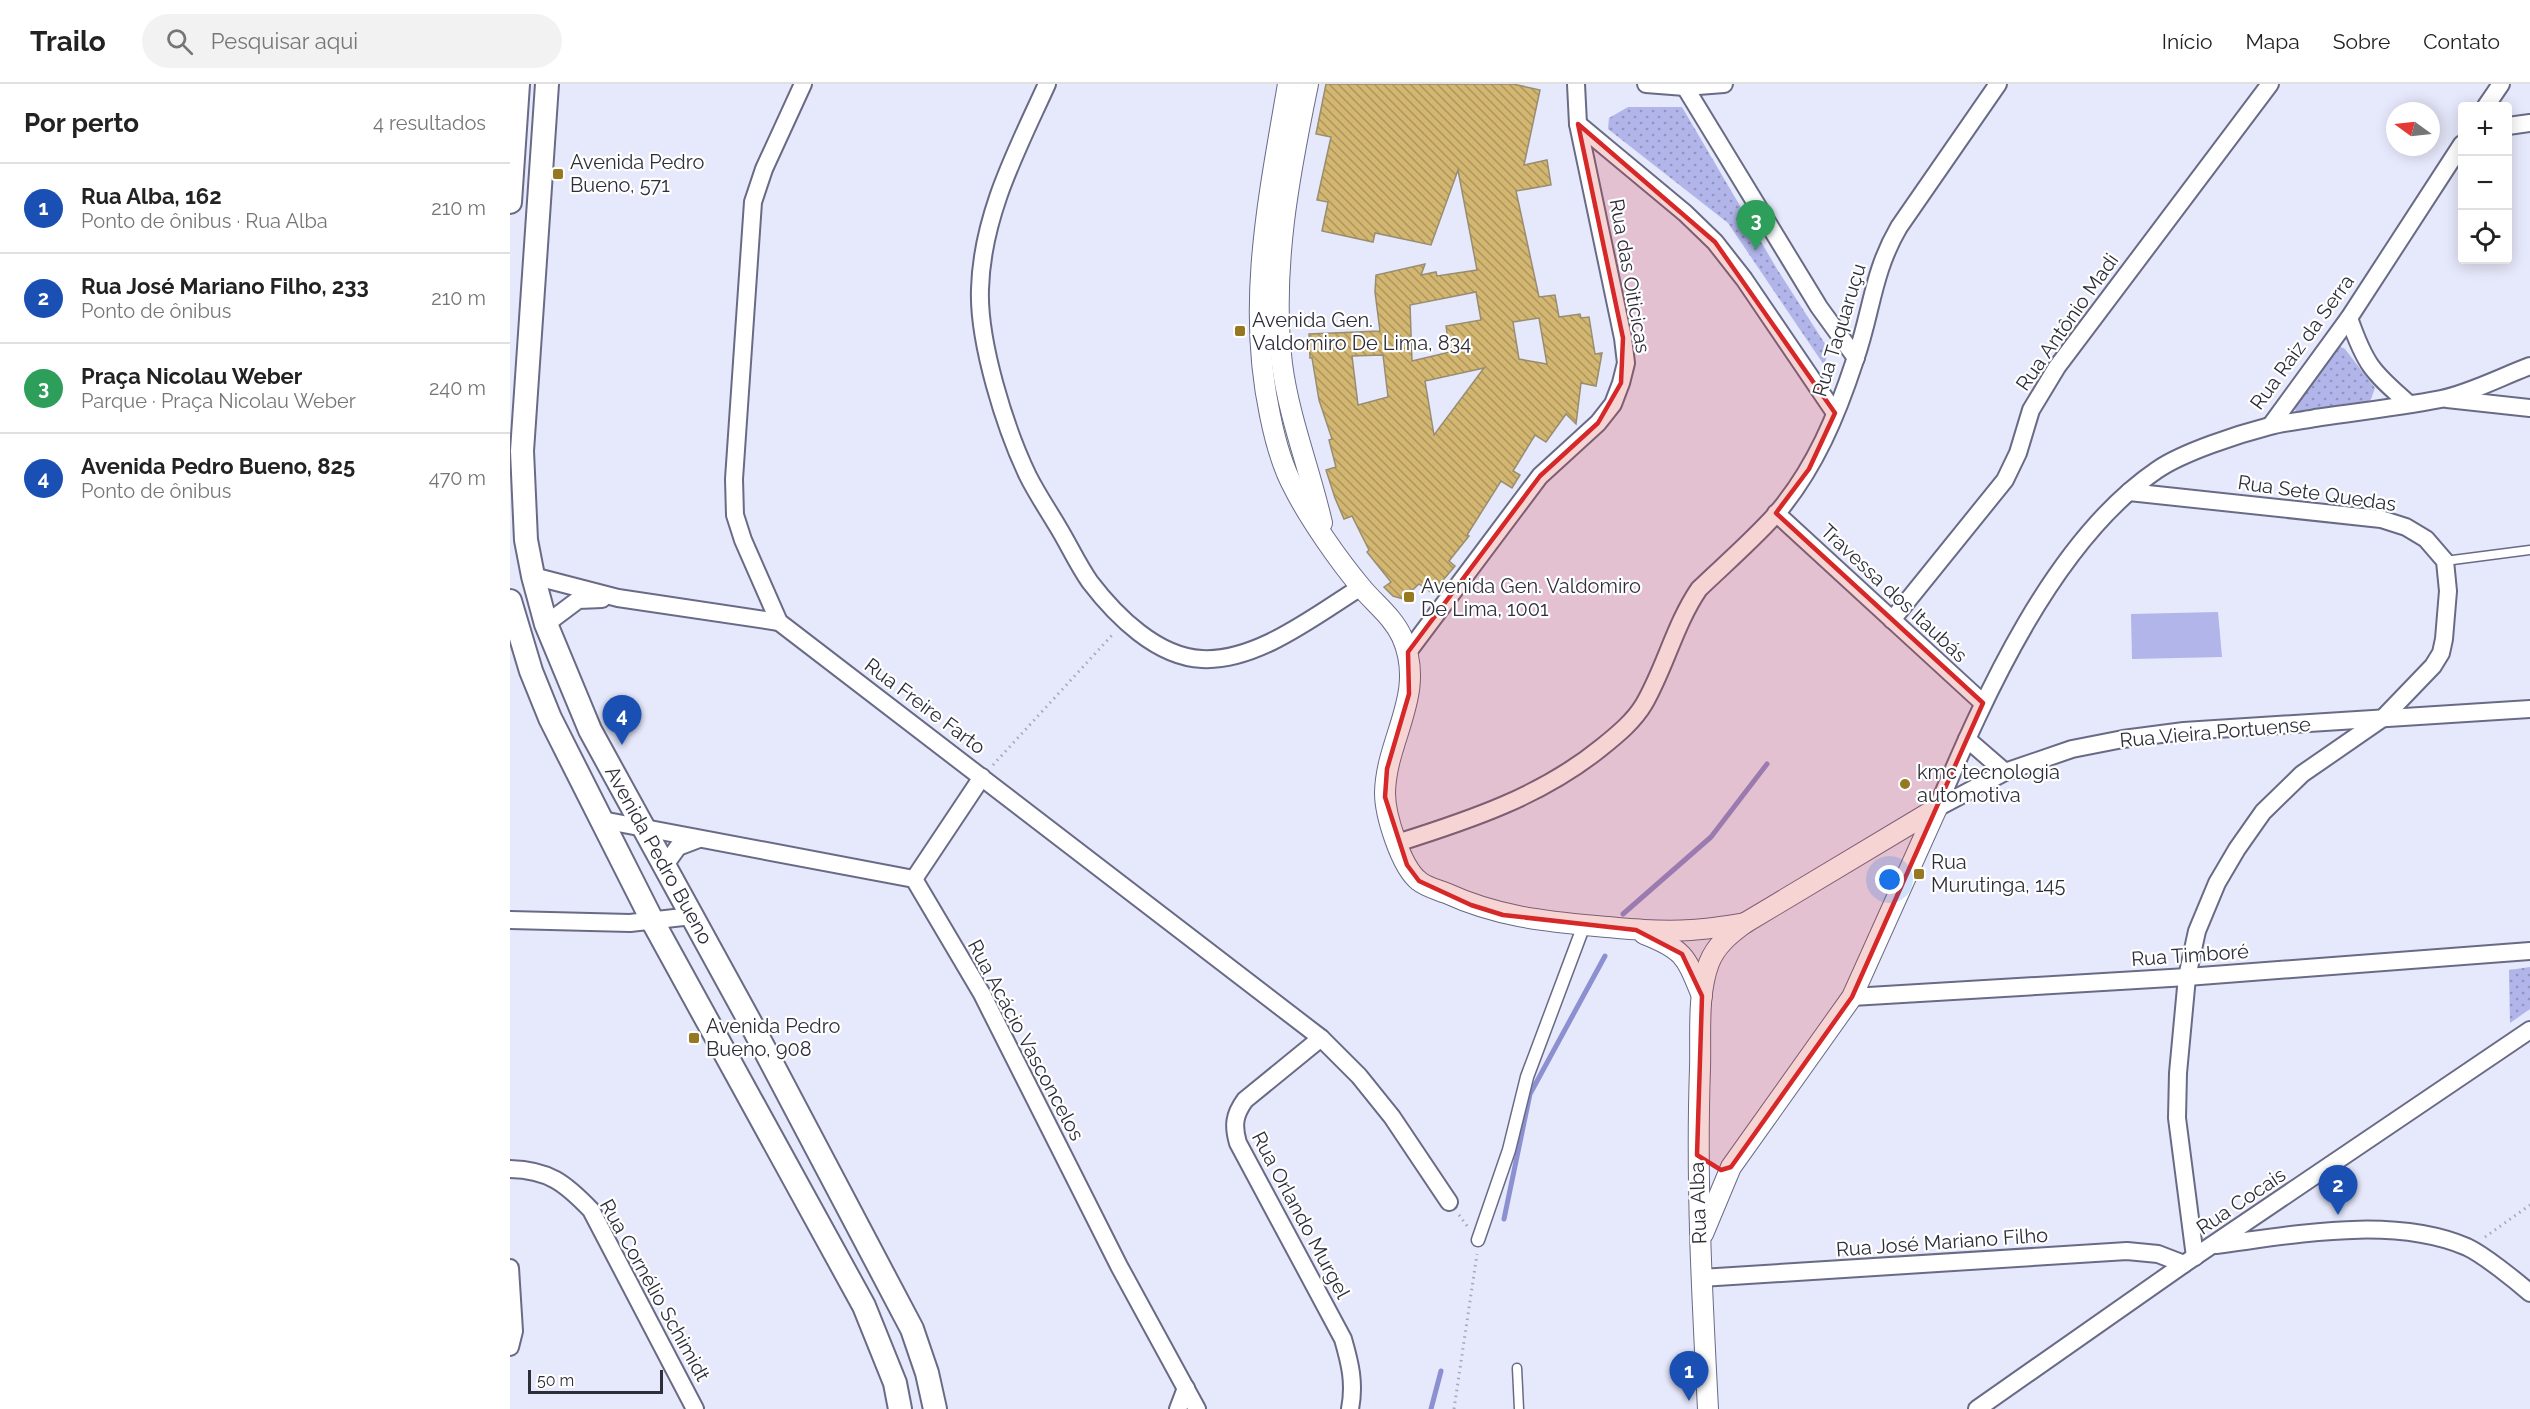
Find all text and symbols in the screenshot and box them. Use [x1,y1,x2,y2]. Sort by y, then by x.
search box [142,14,562,68]
text: Trailo [30,25,106,58]
icon: search [163,25,196,58]
text: Pesquisar aqui [211,28,358,54]
text: Início [2162,29,2212,54]
text: Mapa [2245,29,2300,54]
text: Sobre [2333,29,2390,54]
text: Contato [2423,29,2500,54]
north arrow [2386,102,2440,156]
map controls [2458,102,2512,264]
button: + [2458,102,2512,156]
text: Por perto [24,108,139,138]
text: 4 resultados [373,111,486,135]
place label: Avenida Pedro Bueno, 571 [570,150,704,197]
button: − [2458,156,2512,210]
marker: Avenida Pedro Bueno, 571 [551,167,565,181]
text: Rua Alba, 162 [81,183,222,209]
text: 1 [39,196,48,220]
text: 210 m [431,196,486,220]
street label: Rua das Oiticicas [1605,197,1655,355]
pin: 3 [1736,200,1776,250]
text: Ponto de ônibus · Rua Alba [81,209,328,233]
button: locate [2458,210,2512,264]
street label: Rua Antônio Madi [2011,249,2123,395]
street label: Rua Taquaruçu [1807,260,1871,400]
street label: Rua Raiz da Serra [2245,270,2359,414]
text: Rua José Mariano Filho, 233 [81,273,369,299]
text: 2 [38,286,49,310]
text: 210 m [431,286,486,310]
text: Ponto de ônibus [81,299,231,323]
place label: Avenida Gen. Valdomiro De Lima, 834 [1252,308,1471,355]
marker: Avenida Gen. Valdomiro De Lima, 834 [1233,324,1247,338]
text: Praça Nicolau Weber [81,363,302,389]
text: 3 [38,376,49,400]
text: 240 m [429,376,486,400]
text: Parque · Praça Nicolau Weber [81,389,356,413]
text: Avenida Pedro Bueno, 825 [81,453,355,479]
text: 4 [38,466,49,490]
text: 470 m [429,466,486,490]
street label: Rua Sete Quedas [2236,470,2398,516]
text: Ponto de ônibus [81,479,231,503]
street label: Travessa dos Itaubás [1816,519,1972,667]
place label: Avenida Gen. Valdomiro De Lima, 1001 [1421,574,1641,621]
marker: Avenida Gen. Valdomiro De Lima, 1001 [1402,590,1416,604]
street label: Rua Freire Farto [860,653,990,759]
pin: 4 [602,696,642,745]
street label: Rua Vieira Portuense [2118,712,2312,752]
place label: kmc tecnologia automotiva [1917,760,2060,807]
street label: Avenida Pedro Bueno [600,762,718,948]
marker: kmc tecnologia automotiva [1898,777,1912,791]
place label: Rua Murutinga, 145 [1931,850,2065,897]
your location [1875,865,1904,894]
marker: Rua Murutinga, 145 [1912,867,1926,881]
street label: Rua Acácio Vasconcelos [963,935,1089,1145]
street label: Rua Timboré [2130,939,2250,971]
place label: Avenida Pedro Bueno, 908 [706,1014,840,1061]
marker: Avenida Pedro Bueno, 908 [687,1031,701,1045]
street label: Rua Orlando Murgel [1247,1127,1355,1303]
street label: Rua Alba [1685,1161,1711,1245]
street label: Rua Cocais [2192,1162,2290,1240]
pin: 2 [2318,1166,2358,1215]
street label: Rua Cornélio Schimidt [595,1195,715,1386]
street label: Rua José Mariano Filho [1835,1223,2049,1261]
pin: 1 [1670,1352,1708,1401]
scale bar [528,1367,663,1394]
text: 50 m [537,1371,574,1390]

